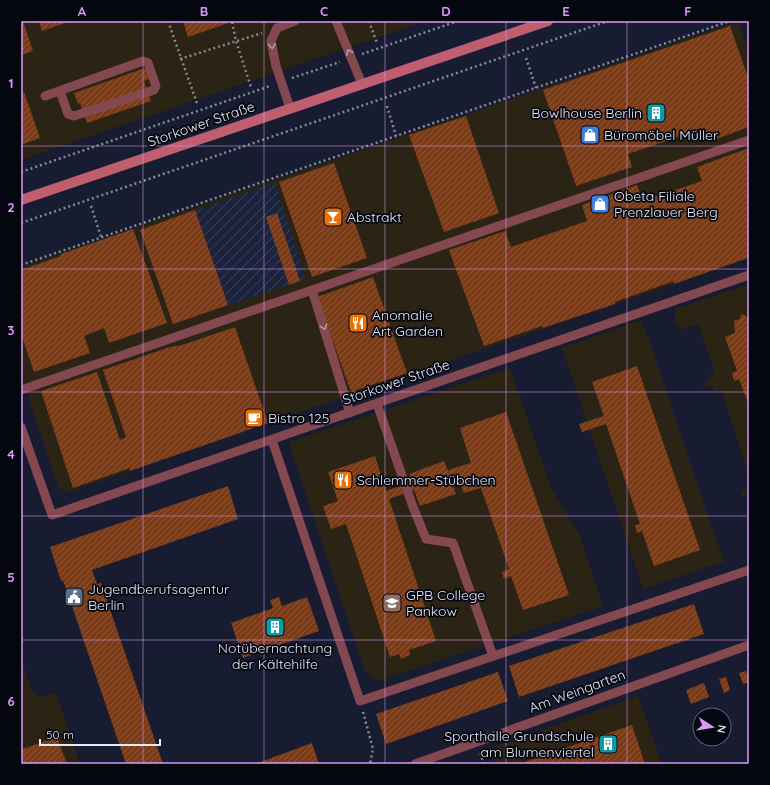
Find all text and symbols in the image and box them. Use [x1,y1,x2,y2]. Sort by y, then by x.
text: A [78,3,87,19]
text: B [200,3,208,19]
text: C [320,3,328,19]
text: D [441,3,451,19]
text: E [562,3,570,19]
text: F [684,3,692,19]
one-way arrow [268,42,277,49]
one-way arrow [346,49,354,56]
text: 1 [8,75,14,91]
street label: Storkower Straße [145,97,257,151]
building icon: Bowlhouse Berlin [645,102,667,124]
place label: Bowlhouse Berlin [531,104,642,122]
shop icon: Büromöbel Müller [579,124,601,146]
place label: Büromöbel Müller [604,126,719,144]
place label: Obeta Filiale Prenzlauer Berg [614,187,718,221]
shop icon: Obeta Filiale Prenzlauer Berg [589,193,611,215]
text: 2 [7,199,15,215]
bar icon: Abstrakt [322,206,344,228]
place label: Abstrakt [347,208,402,226]
place label: Anomalie Art Garden [372,306,443,340]
restaurant icon: Anomalie Art Garden [347,312,369,334]
text: 3 [8,322,15,338]
one-way arrow [319,324,328,331]
street label: Storkower Straße [340,355,452,409]
cafe icon: Bistro 125 [243,407,265,429]
place label: Bistro 125 [268,409,329,427]
text: 4 [7,446,15,462]
restaurant icon: Schlemmer-Stübchen [332,469,354,491]
place label: Schlemmer-Stübchen [357,471,496,489]
text: 5 [7,569,15,585]
place label: Jugendberufsagentur Berlin [88,580,230,614]
public building icon: Jugendberufsagentur Berlin [63,586,85,608]
place label: GPB College Pankow [406,586,485,620]
school or university icon: GPB College Pankow [381,592,403,614]
building icon: Notübernachtung der Kältehilfe [264,616,286,638]
place label: Notübernachtung der Kältehilfe [218,639,332,673]
street label: Am Weingarten [526,665,628,717]
text: 6 [7,693,15,709]
north arrow [692,707,732,747]
scale bar [40,721,160,747]
text: N [714,724,729,734]
text: 50 m [46,727,74,742]
place label: Sporthalle Grundschule am Blumenviertel [444,727,594,761]
building icon: Sporthalle Grundschule am Blumenviertel [597,733,619,755]

